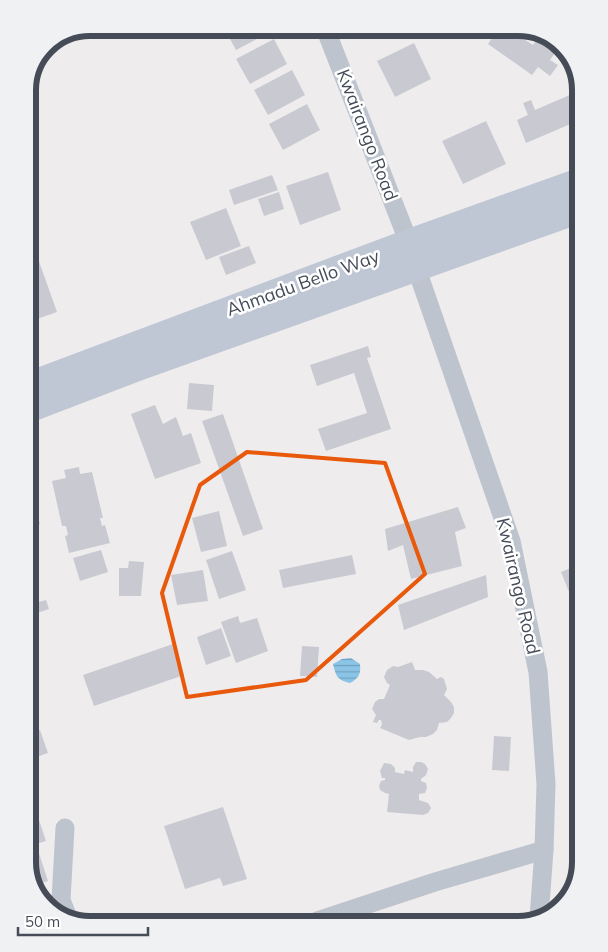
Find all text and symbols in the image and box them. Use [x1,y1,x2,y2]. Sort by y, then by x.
street label: Kwairango Road [332,66,403,204]
street label: Ahmadu Bello Way [223,244,383,321]
street label: Kwairango Road [492,515,545,656]
scale bar [18,904,148,936]
text: 50 m [25,912,60,931]

